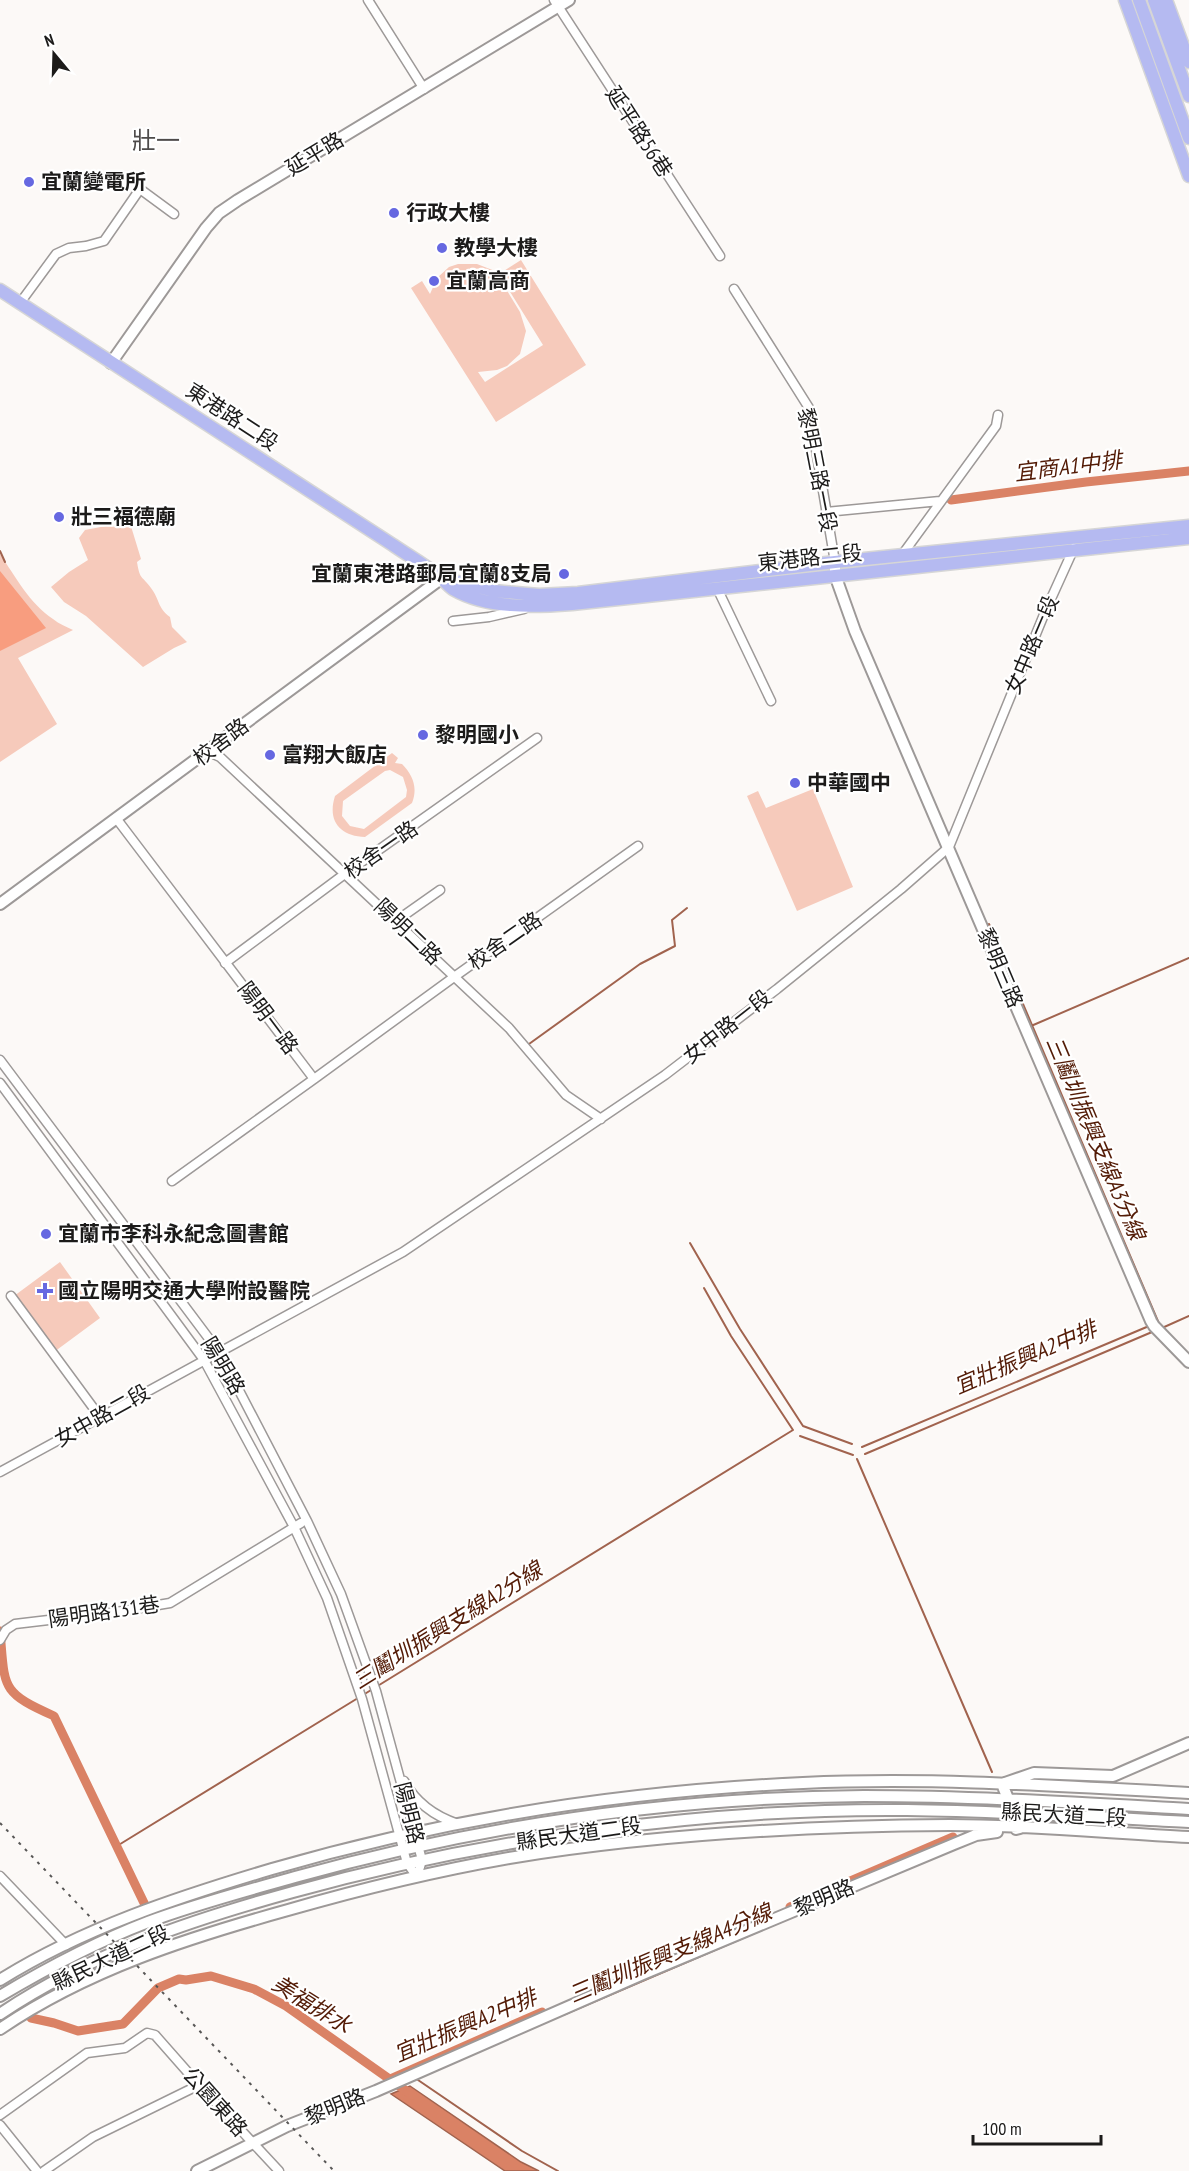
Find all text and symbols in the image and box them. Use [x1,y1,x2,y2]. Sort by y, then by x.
north arrow [24,24,84,84]
text: N [42,29,56,51]
street label: 延平路56巷 [600,81,679,182]
district label: 壯一 [132,125,180,156]
street label: 延平路 [281,126,349,181]
place label: 宜蘭變電所 [41,168,146,195]
marker: 宜蘭變電所 [22,175,36,189]
place label: 行政大樓 [406,199,490,226]
marker: 行政大樓 [387,206,401,220]
place label: 教學大樓 [454,234,538,261]
marker: 教學大樓 [435,241,449,255]
place label: 宜蘭高商 [446,267,530,294]
marker: 宜蘭高商 [427,274,441,288]
street label: 東港路二段 [181,377,284,456]
street label: 黎明三路一段 [792,405,843,534]
water label: 宜商A1中排 [1013,445,1126,486]
place label: 壯三福德廟 [71,503,176,530]
marker: 壯三福德廟 [52,510,66,524]
street label: 東港路二段 [756,539,864,576]
place label: 宜蘭東港路郵局宜蘭8支局 [311,560,552,587]
marker: 宜蘭東港路郵局宜蘭8支局 [557,567,571,581]
street label: 女中路一段 [999,591,1064,698]
street label: 校舍路 [187,712,254,771]
place label: 黎明國小 [435,721,519,748]
marker: 黎明國小 [416,728,430,742]
place label: 富翔大飯店 [282,741,387,768]
marker: 富翔大飯店 [263,748,277,762]
place label: 中華國中 [807,769,891,796]
marker: 中華國中 [788,776,802,790]
street label: 校舍一路 [339,814,423,885]
street label: 陽明二路 [369,893,448,971]
street label: 校舍二路 [463,905,547,976]
street label: 黎明三路 [972,924,1029,1012]
street label: 陽明一路 [232,976,304,1059]
street label: 女中路一段 [677,984,776,1070]
water label: 三鬮圳振興支線A3分線 [1040,1032,1153,1247]
place label: 宜蘭市李科永紀念圖書館 [58,1220,289,1247]
marker: 宜蘭市李科永紀念圖書館 [39,1227,53,1241]
place label: 國立陽明交通大學附設醫院 [58,1277,310,1304]
marker: 國立陽明交通大學附設醫院 [36,1282,54,1300]
water label: 宜壯振興A2中排 [949,1313,1103,1400]
street label: 陽明路 [196,1332,251,1400]
street label: 女中路二段 [49,1378,154,1453]
water label: 三鬮圳振興支線A2分線 [347,1554,550,1695]
street label: 陽明路131巷 [46,1590,161,1633]
street label: 陽明路 [389,1779,430,1847]
street label: 縣民大道二段 [1000,1798,1128,1831]
street label: 縣民大道二段 [515,1811,643,1856]
street label: 黎明路 [790,1873,858,1922]
water label: 三鬮圳振興支線A4分線 [564,1896,779,2009]
street label: 縣民大道二段 [48,1919,174,1996]
water label: 美福排水 [267,1969,358,2040]
water label: 宜壯振興A2中排 [389,1981,543,2068]
street label: 公園東路 [177,2061,254,2142]
street label: 黎明路 [301,2082,369,2131]
scale bar [973,2108,1100,2146]
text: 100 m [982,2117,1022,2140]

